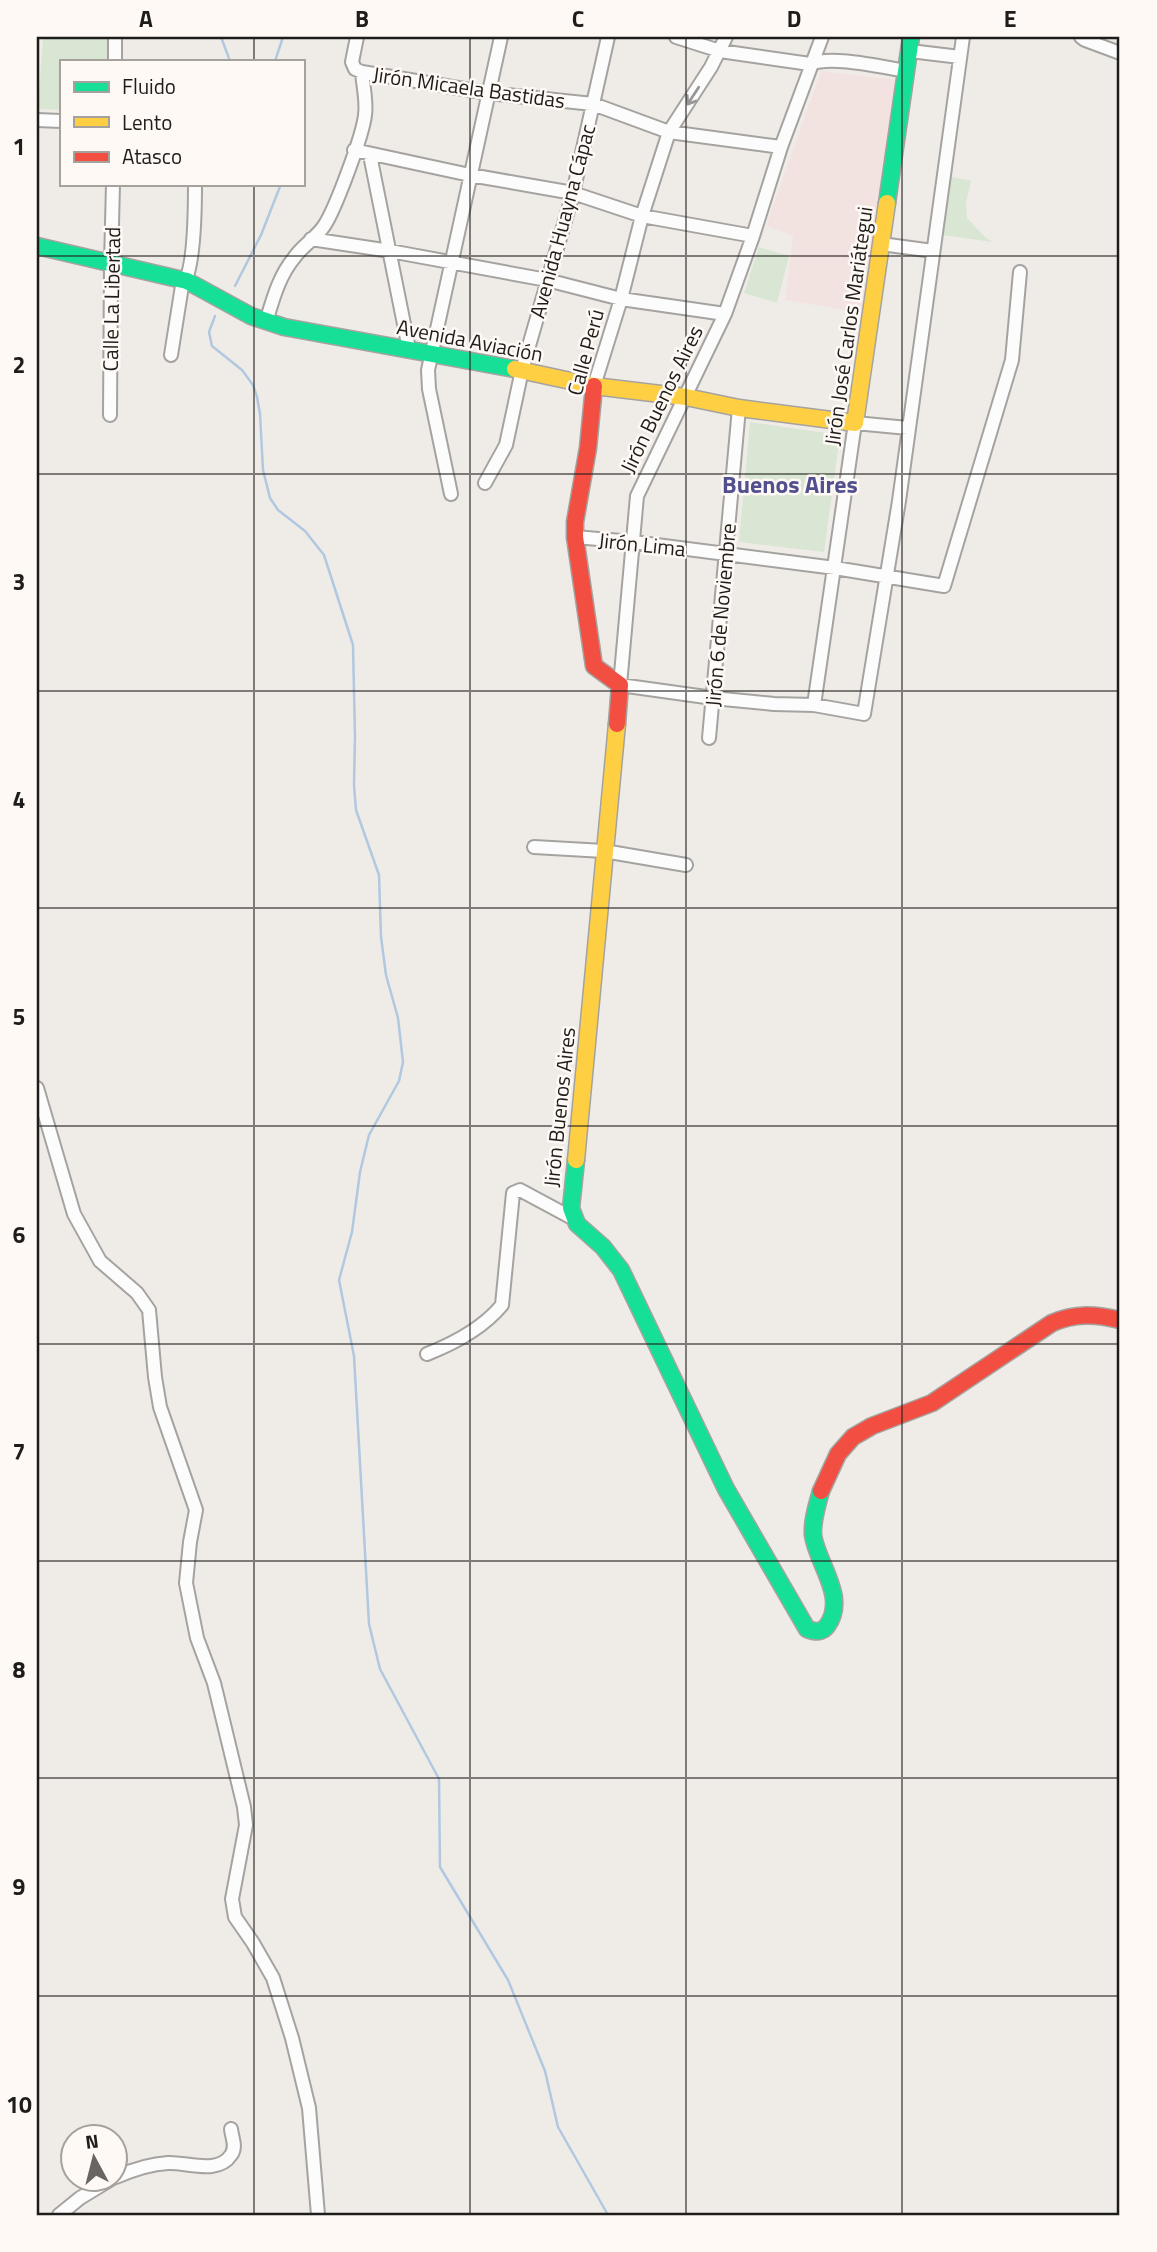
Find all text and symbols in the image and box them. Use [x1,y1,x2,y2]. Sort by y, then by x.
text: A [139,1,153,36]
text: B [355,1,369,36]
text: C [572,1,584,36]
text: D [787,1,801,36]
text: E [1004,1,1016,36]
street label: Jirón Micaela Bastidas [371,58,567,116]
legend [60,60,304,186]
text: Fluido [122,70,176,102]
one-way arrow [685,86,700,105]
text: Lento [122,106,172,138]
street label: Avenida Huayna Cápac [521,120,603,322]
text: 1 [13,129,25,164]
text: Atasco [122,140,182,172]
street label: Jirón José Carlos Mariátegui [815,204,881,448]
street label: Calle La Libertad [94,226,128,372]
street label: Calle Perú [558,305,612,399]
street label: Avenida Aviación [394,310,546,370]
street label: Jirón Buenos Aires [611,320,711,478]
text: 2 [13,347,25,382]
district label: Buenos Aires [722,466,858,502]
street label: Jirón 6 de Noviembre [696,522,744,708]
street label: Jirón Lima [597,524,688,565]
text: 3 [13,564,25,599]
text: 4 [13,782,25,817]
text: 5 [13,999,25,1034]
street label: Jirón Buenos Aires [535,1025,583,1189]
text: 6 [13,1217,26,1252]
text: 7 [13,1434,25,1469]
text: 8 [13,1652,26,1687]
text: 9 [13,1869,26,1904]
text: 10 [6,2087,32,2122]
north arrow [60,2122,130,2192]
text: N [84,2125,100,2156]

